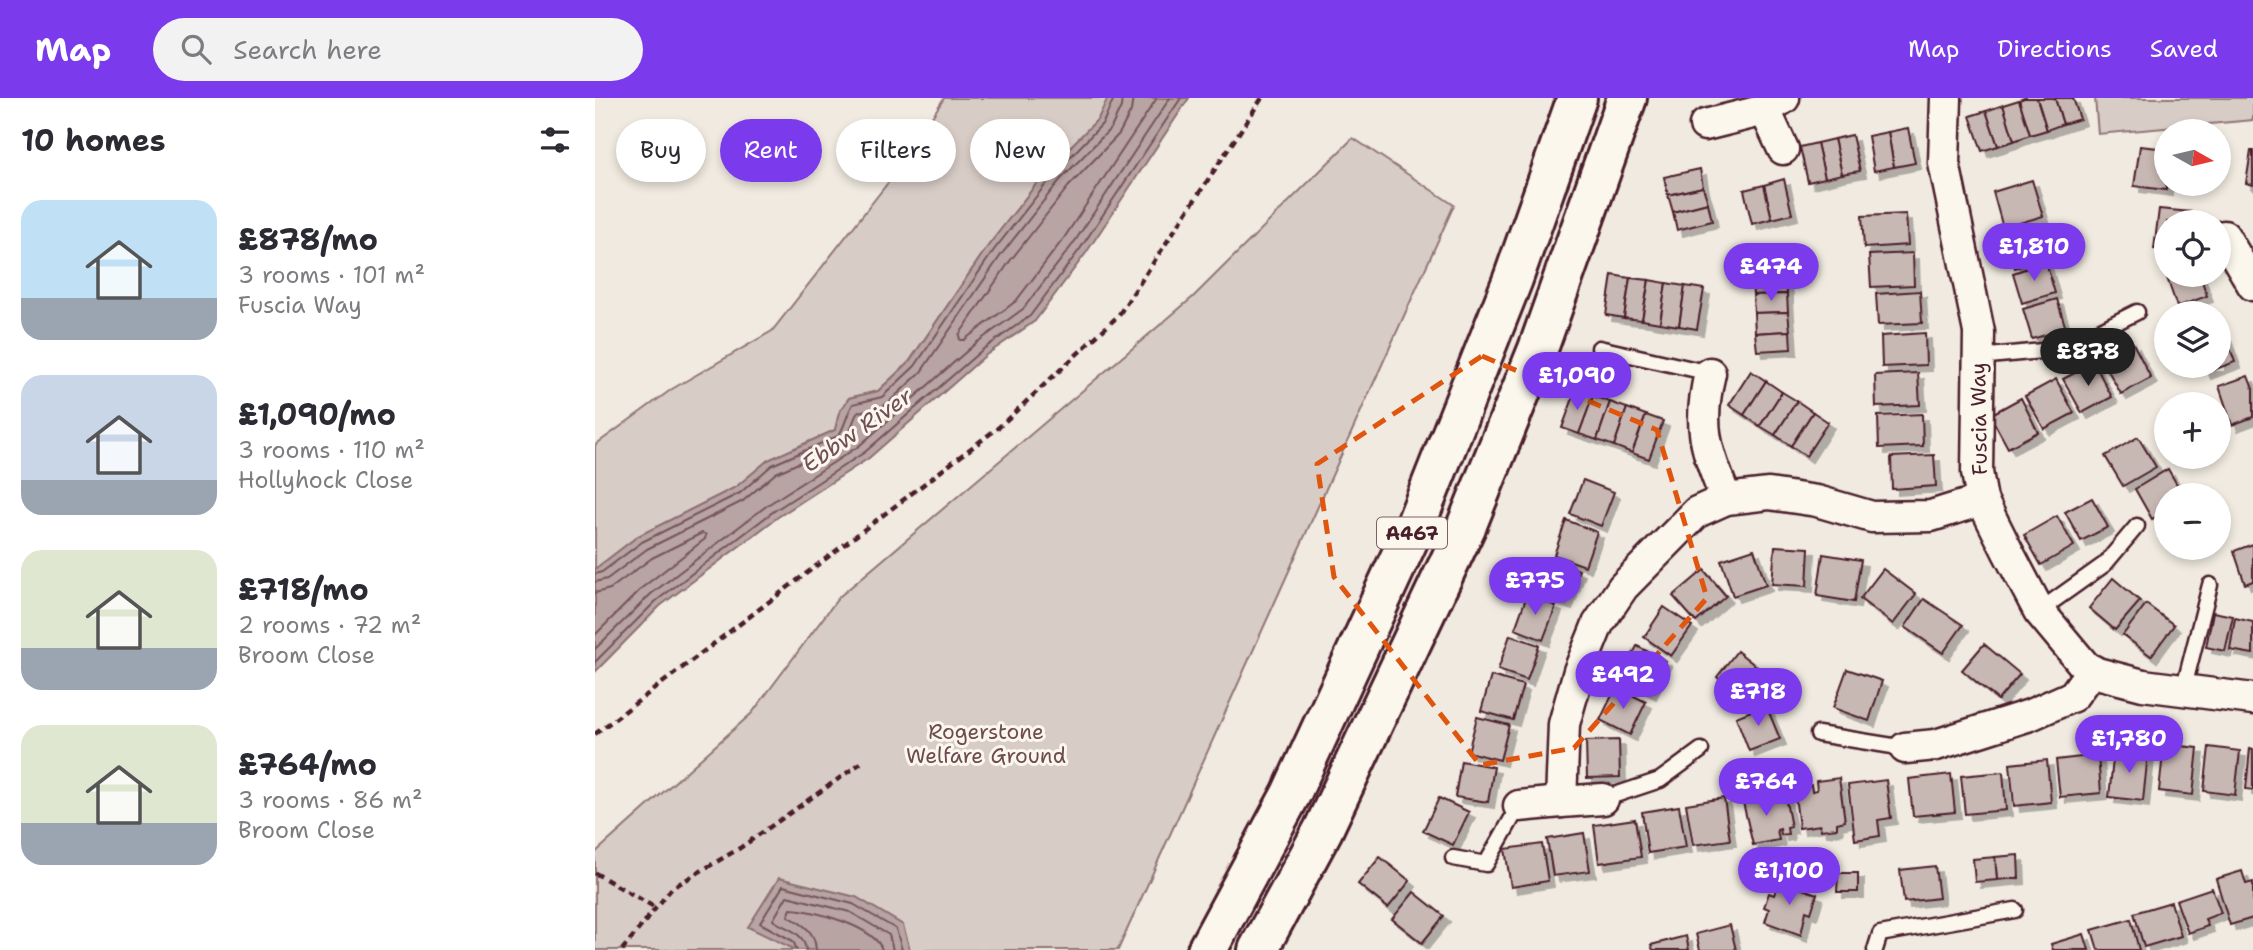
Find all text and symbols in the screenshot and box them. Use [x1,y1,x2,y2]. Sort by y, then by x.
search box [153,18,643,81]
text: Map [35,27,111,72]
icon: search [177,30,215,68]
text: Search here [233,32,382,67]
text: Map [1908,33,1959,65]
text: Directions [1997,33,2112,65]
text: Saved [2150,33,2218,65]
chip: Buy [616,119,706,182]
chip: Rent [720,119,822,182]
chip: Filters [836,119,956,182]
chip: New [970,119,1070,182]
north arrow [2154,119,2231,196]
map controls [2154,119,2231,560]
text: 10 homes [21,120,166,161]
icon: filters [536,121,574,159]
button: locate [2154,210,2231,287]
text: £878/mo [238,219,378,260]
pin: £1,810 [1977,223,2091,283]
icon: home [77,228,161,312]
text: £1,810 [1998,231,2070,261]
pin: £474 [1730,244,1812,303]
text: £474 [1740,251,1802,281]
text: 3 rooms · 101 m² [238,260,425,290]
text: Fuscia Way [238,290,362,320]
button: layers [2154,301,2231,378]
pin: £878 [2047,328,2129,388]
text: £878 [2056,336,2120,366]
pin: £1,090 [1520,352,1634,412]
text: £1,090 [1538,360,1616,390]
street label: Fuscia Way [1964,362,1994,476]
water label: Ebbw River [796,380,919,479]
button: + [2154,392,2231,469]
text: £1,090/mo [238,394,396,435]
icon: home [77,403,161,487]
text: 3 rooms · 110 m² [238,435,425,465]
text: Hollyhock Close [238,465,413,495]
button: − [2154,483,2231,560]
road number: A467 [1377,518,1447,548]
pin: £775 [1494,558,1576,617]
text: £775 [1505,565,1565,595]
text: £718/mo [238,569,369,610]
icon: home [77,578,161,662]
text: 2 rooms · 72 m² [238,610,421,640]
text: Broom Close [238,640,375,670]
pin: £492 [1582,652,1664,711]
text: £492 [1592,659,1654,689]
pin: £718 [1717,668,1799,728]
text: £718 [1730,676,1786,706]
pin: £1,780 [2072,716,2186,775]
park label: Rogerstone Welfare Ground [906,718,1066,770]
text: £1,780 [2091,723,2167,753]
text: £764/mo [238,744,377,785]
icon: home [77,753,161,837]
pin: £764 [1725,758,1807,818]
text: £764 [1735,766,1797,796]
text: 3 rooms · 86 m² [238,785,423,815]
text: Broom Close [238,815,375,845]
pin: £1,100 [1732,848,1846,907]
text: £1,100 [1754,855,1824,885]

